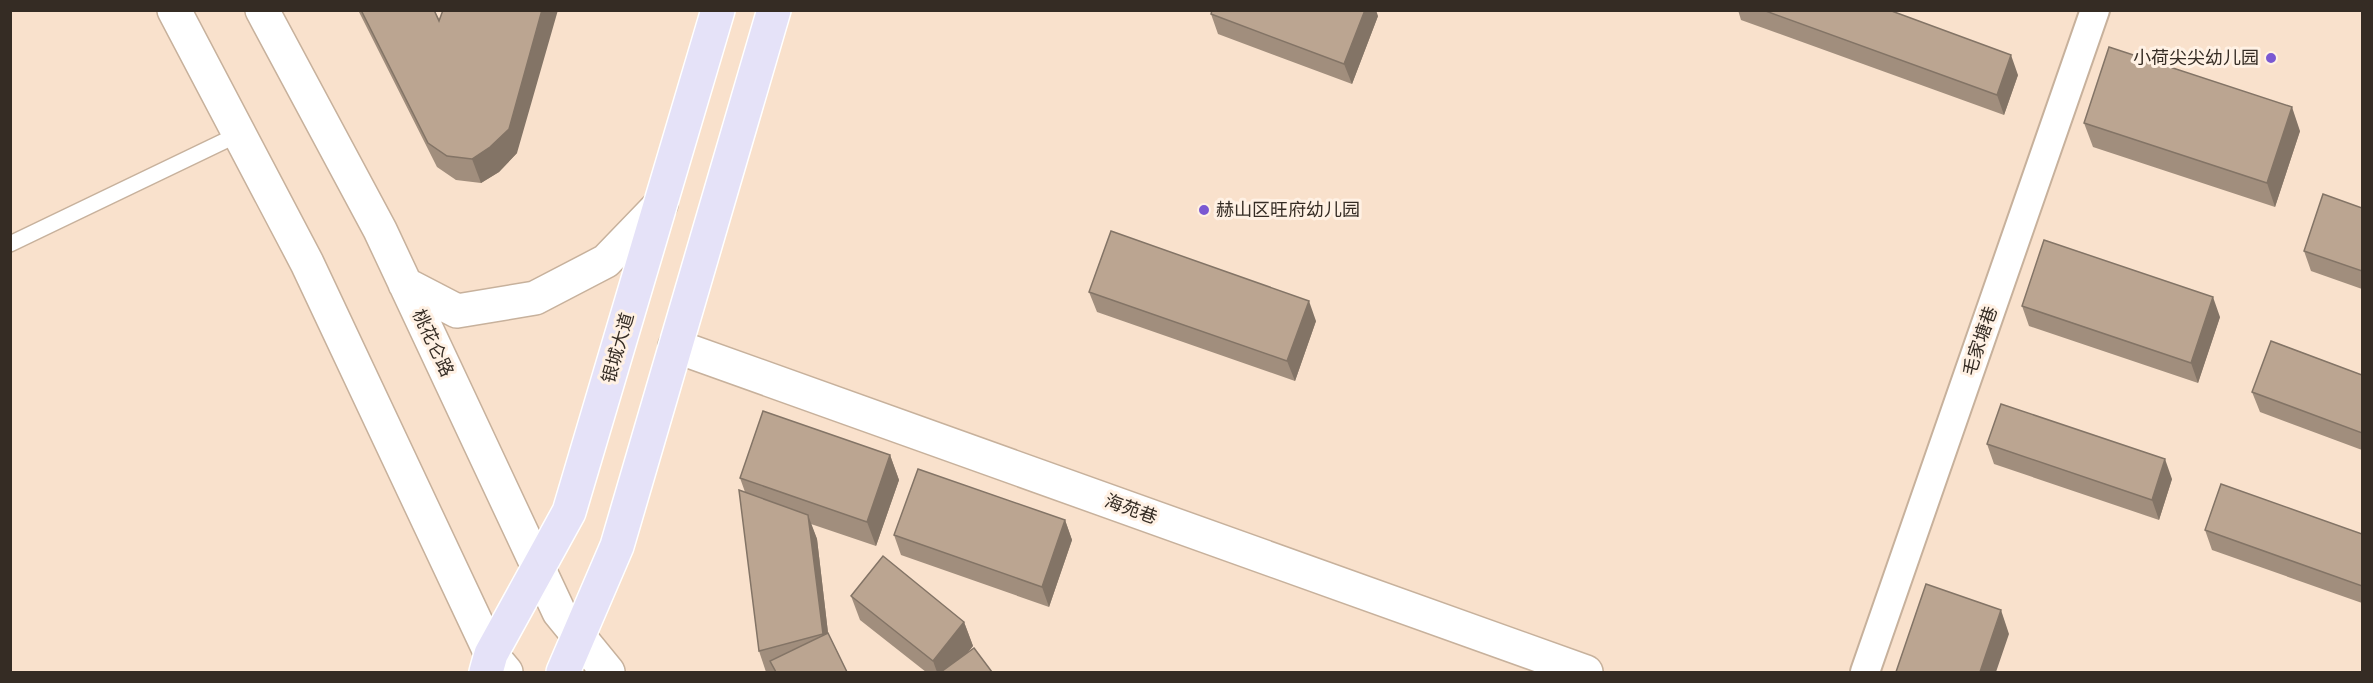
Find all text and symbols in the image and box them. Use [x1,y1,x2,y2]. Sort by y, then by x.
place label: 小荷尖尖幼儿园 [2133,47,2259,69]
marker: 小荷尖尖幼儿园 [2264,51,2278,65]
place label: 赫山区旺府幼儿园 [1216,199,1360,221]
marker: 赫山区旺府幼儿园 [1197,203,1211,217]
street label: 毛家塘巷 [1958,303,2002,379]
street label: 桃花仑路 [408,306,458,380]
street label: 银城大道 [598,310,638,386]
street label: 海苑巷 [1102,489,1160,529]

